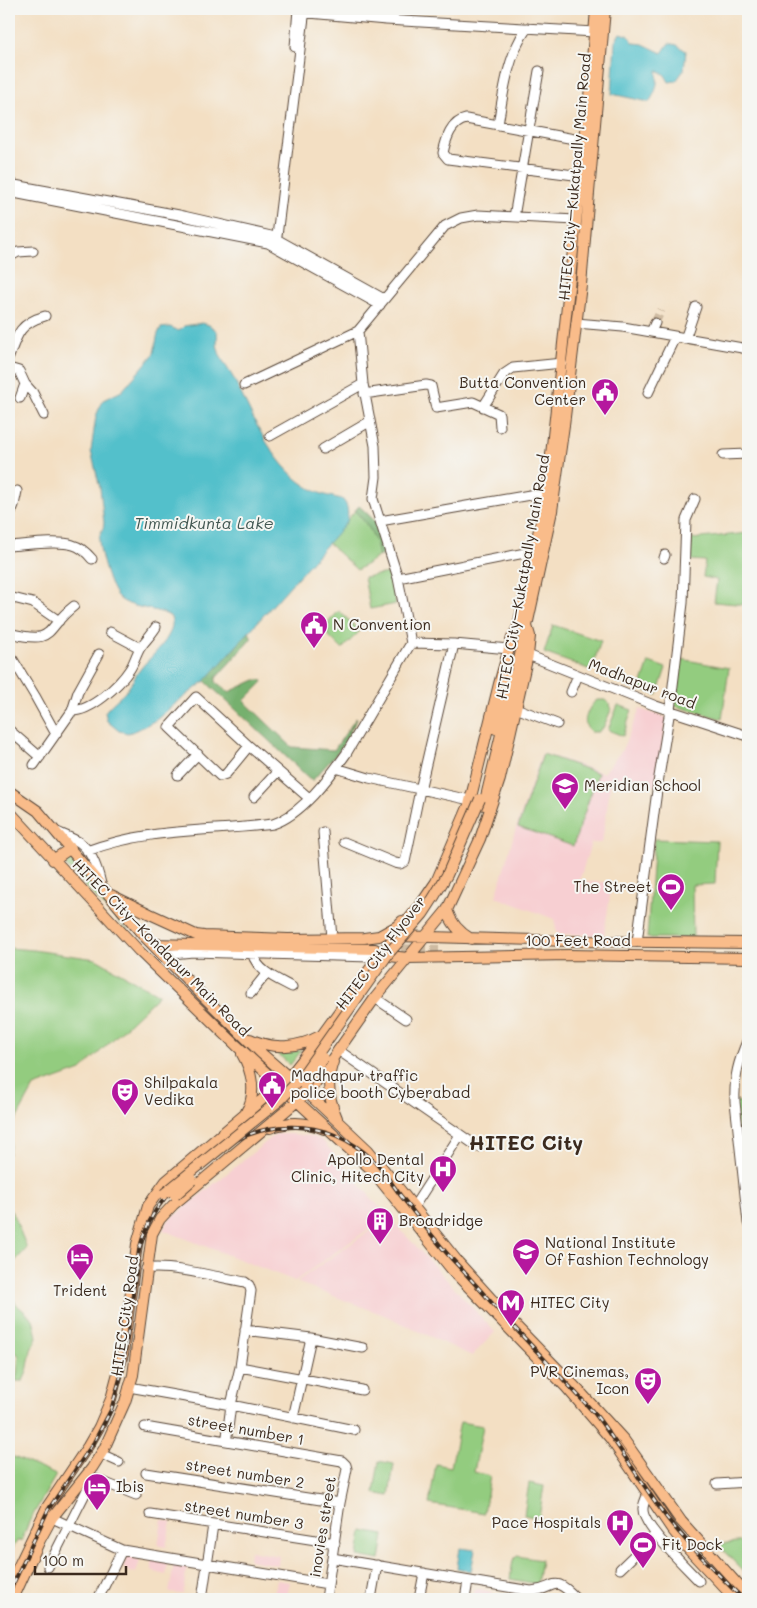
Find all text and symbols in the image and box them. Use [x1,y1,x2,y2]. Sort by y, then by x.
street label: HITEC City–Kukatpally Main Road [553,52,595,301]
place label: Butta Convention Center [459,372,586,409]
public building icon: Butta Convention Center [590,377,620,416]
street label: HITEC City–Kukatpally Main Road [491,453,553,701]
water label: Timmidkunta Lake [134,512,274,533]
public building icon: N Convention [299,610,329,649]
place label: N Convention [333,614,431,634]
street label: Madhapur road [586,653,699,713]
school or university icon: Meridian School [550,771,580,810]
place label: Meridian School [584,775,701,795]
street label: HITEC City–Kondapur Main Road [69,854,255,1040]
sports icon: The Street [656,872,686,911]
place label: The Street [573,876,652,896]
street label: HITEC City Flyover [331,891,430,1013]
street label: 100 Feet Road [525,930,631,950]
place label: Madhapur traffic police booth Cyberabad [291,1065,470,1102]
public building icon: Madhapur traffic police booth Cyberabad [257,1070,287,1109]
place label: Shilpakala Vedika [144,1072,218,1109]
theatre icon: Shilpakala Vedika [110,1077,140,1116]
district label: HITEC City [469,1129,583,1155]
place label: Apollo Dental Clinic, Hitech City [291,1149,424,1186]
hospital icon: Apollo Dental Clinic, Hitech City [428,1154,458,1193]
building icon: Broadridge [365,1206,395,1245]
place label: Broadridge [399,1210,483,1230]
place label: National Institute Of Fashion Technology [545,1232,709,1269]
school or university icon: National Institute Of Fashion Technology [511,1237,541,1276]
hotel icon: Trident [65,1242,95,1281]
street label: HITEC City Road [106,1254,142,1377]
place label: Trident [53,1280,107,1300]
metro station icon: HITEC City [496,1288,526,1327]
place label: HITEC City [530,1292,610,1312]
place label: PVR Cinemas, Icon [530,1361,629,1398]
theatre icon: PVR Cinemas, Icon [633,1366,663,1405]
street label: street number 1 [186,1409,306,1449]
street label: street number 2 [185,1454,306,1492]
hotel icon: Ibis [82,1472,112,1511]
street label: inovies street [304,1475,340,1579]
place label: Ibis [116,1476,144,1496]
street label: street number 3 [183,1495,305,1533]
hospital icon: Pace Hospitals [605,1508,635,1547]
place label: Pace Hospitals [492,1512,601,1532]
sports icon: Fit Dock [628,1530,658,1569]
place label: Fit Dock [662,1534,722,1554]
scale bar [35,1543,126,1575]
text: 100 m [42,1550,84,1570]

